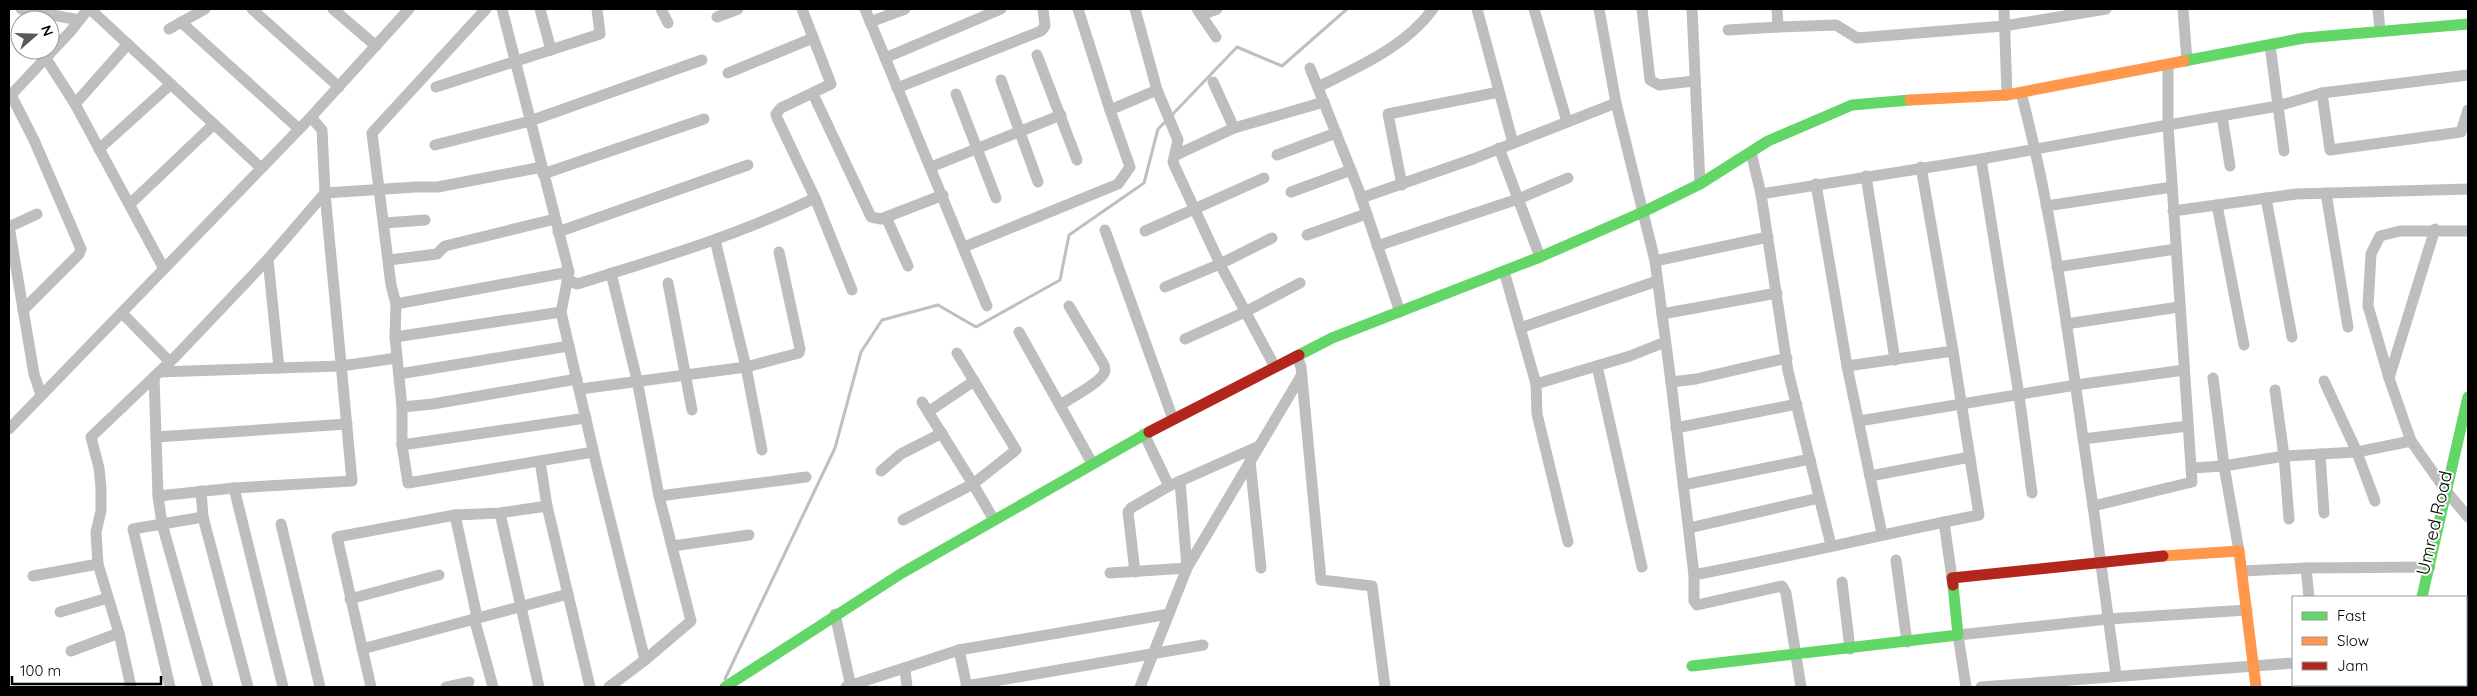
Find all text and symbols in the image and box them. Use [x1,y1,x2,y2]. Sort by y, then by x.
north arrow [10,10,60,60]
text: N [37,23,57,38]
street label: Umred Road [2411,469,2457,577]
legend [2292,596,2467,686]
text: Fast [2337,606,2366,625]
text: Slow [2337,631,2369,650]
scale bar [12,654,161,686]
text: Jam [2337,656,2368,675]
text: 100 m [20,661,61,680]

